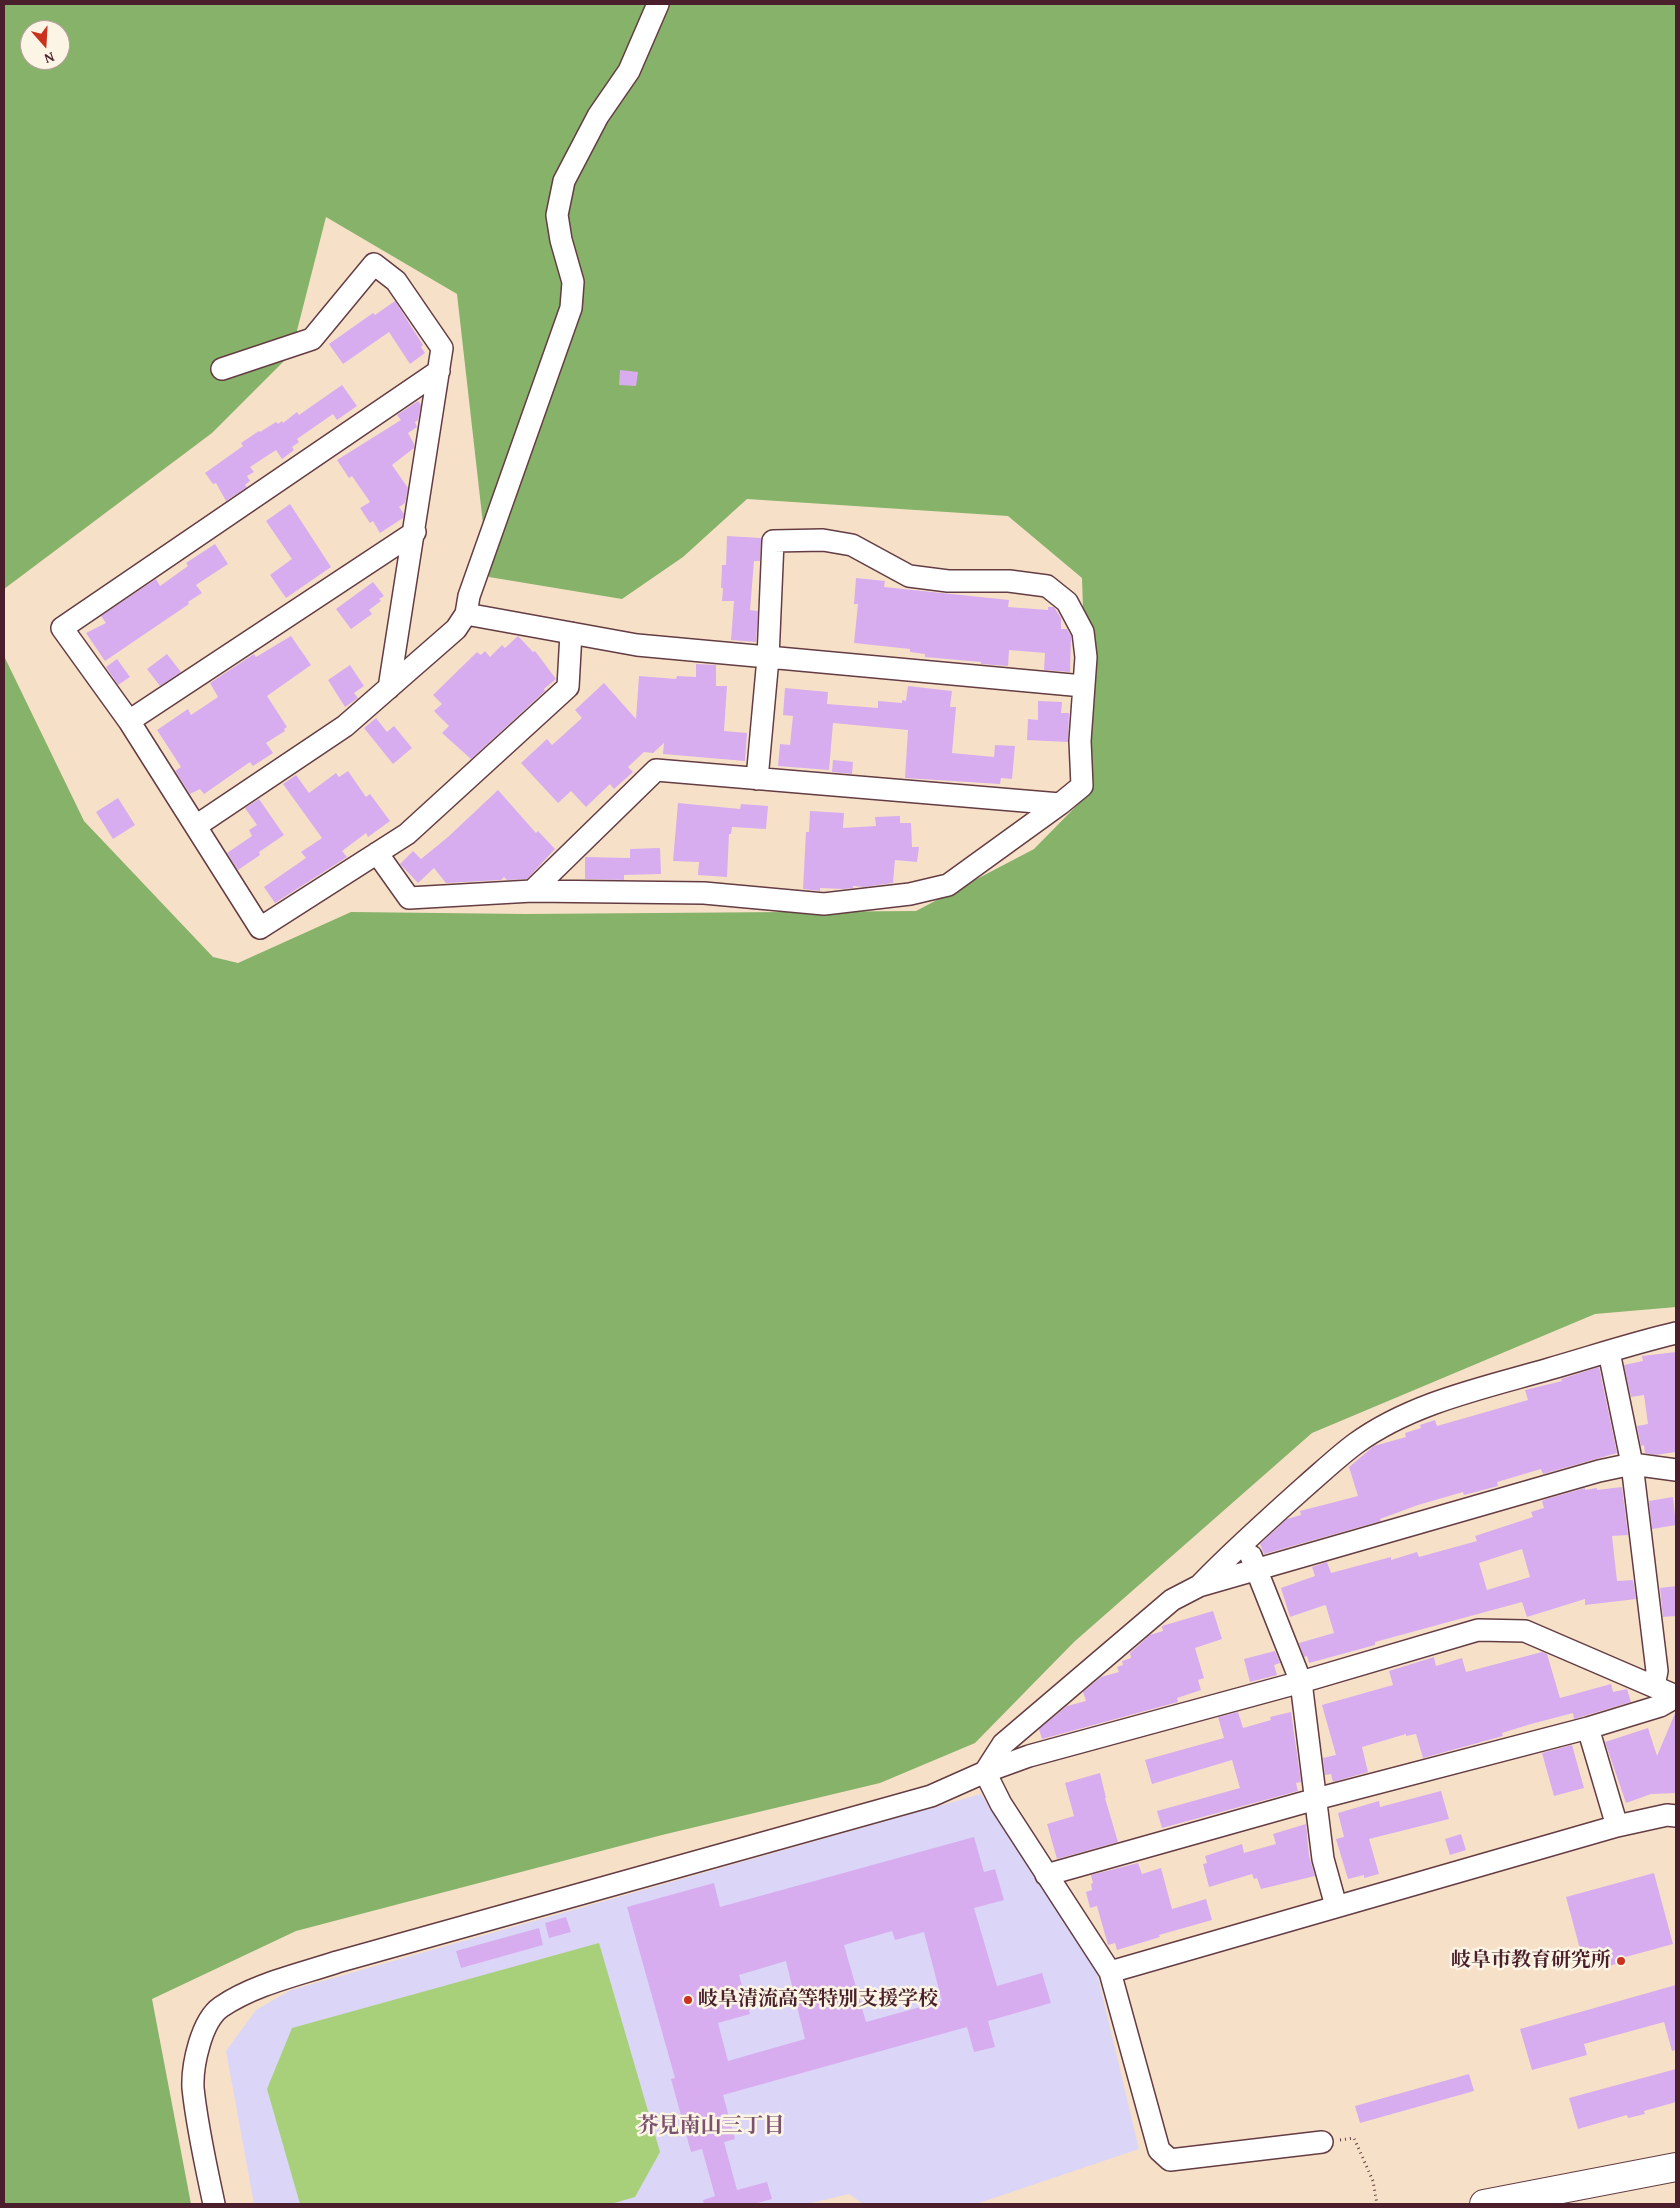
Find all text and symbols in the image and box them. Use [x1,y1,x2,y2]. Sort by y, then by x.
north arrow [20,20,70,70]
text: N [42,47,57,69]
place label: 岐阜市教育研究所 [1451,1949,1611,1973]
marker: 岐阜市教育研究所 [1615,1955,1627,1967]
place label: 岐阜清流高等特別支援学校 [698,1988,938,2012]
marker: 岐阜清流高等特別支援学校 [682,1994,694,2006]
district label: 芥見南山三丁目 [638,2114,784,2140]

